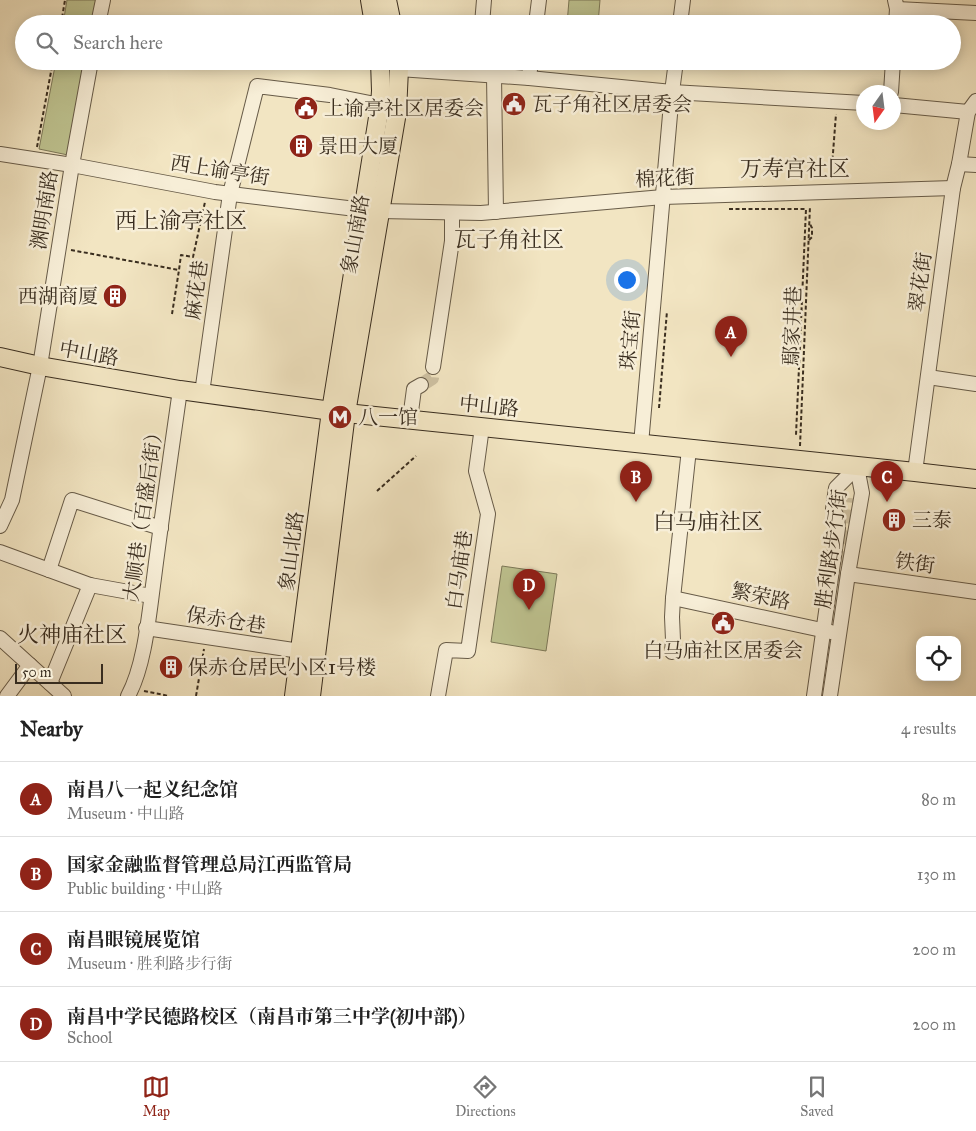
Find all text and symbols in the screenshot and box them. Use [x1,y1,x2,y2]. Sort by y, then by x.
search box [15,15,961,70]
icon: search [33,29,61,57]
text: Search here [73,31,163,54]
north arrow [856,85,901,130]
public building icon: 瓦子角社区居委会 [501,91,527,117]
place label: 瓦子角社区居委会 [532,92,692,116]
public building icon: 上谕亭社区居委会 [293,95,319,121]
place label: 上谕亭社区居委会 [324,96,484,120]
building icon: 景田大厦 [288,133,314,159]
place label: 景田大厦 [318,134,398,158]
street label: 西上谕亭街 [169,150,271,190]
district label: 万寿宫社区 [740,155,850,182]
street label: 棉花街 [634,164,696,192]
street label: 渊明南路 [26,169,62,251]
street label: 象山南路 [336,193,374,275]
district label: 西上渝亭社区 [115,207,247,234]
district label: 瓦子角社区 [454,226,564,253]
street label: 翠花街 [904,251,936,313]
street label: 麻花巷 [180,259,212,321]
your location [614,267,640,293]
building icon: 西湖商厦 [102,283,128,309]
place label: 西湖商厦 [18,284,98,308]
street label: 鄢家井巷 [779,286,805,366]
street label: 珠宝街 [615,309,645,371]
pin: A [715,316,747,357]
street label: 中山路 [57,336,121,370]
street label: 中山路 [458,391,520,421]
metro station icon: 八一馆 [327,404,353,430]
place label: 八一馆 [358,405,418,429]
street label: 大顺巷（百盛后街） [119,421,167,603]
pin: B [620,461,652,502]
pin: C [871,461,903,502]
street label: 胜利路步行街 [811,488,851,610]
building icon: 三泰 [881,507,907,533]
district label: 白马庙社区 [653,508,763,535]
place label: 三泰 [912,508,952,532]
street label: 象山北路 [274,510,308,592]
street label: 白马庙巷 [442,529,476,611]
street label: 铁街 [894,548,936,578]
pin: D [513,569,545,610]
street label: 繁荣路 [729,578,793,614]
street label: 保赤仓巷 [185,602,267,638]
public building icon: 白马庙社区居委会 [710,610,736,636]
district label: 火神庙社区 [17,621,127,648]
map controls [916,636,961,681]
button: locate [916,636,961,681]
place label: 白马庙社区居委会 [643,638,803,662]
building icon: 保赤仓居民小区1号楼 [158,654,184,680]
place label: 保赤仓居民小区1号楼 [188,655,376,679]
scale bar [15,661,102,684]
text: 50 m [22,664,51,681]
text: Nearby [20,716,83,742]
text: 4 results [901,719,956,738]
text: 南昌八一起义纪念馆 [67,778,238,801]
text: A [31,790,41,809]
text: 80 m [921,790,956,809]
text: Museum · 中山路 [67,804,185,823]
text: 国家金融监督管理总局江西监管局 [67,853,352,876]
text: B [31,865,41,884]
text: 130 m [917,865,956,884]
text: Public building · 中山路 [67,879,223,898]
text: 南昌眼镜展览馆 [67,928,200,951]
text: C [31,940,41,959]
text: 200 m [913,940,956,959]
text: Museum · 胜利路步行街 [67,954,233,973]
text: 南昌中学民德路校区（南昌市第三中学(初中部)） [67,1005,477,1028]
text: D [30,1015,42,1034]
text: 200 m [913,1015,956,1034]
text: School [67,1028,112,1047]
tab: Map [142,1073,170,1120]
tab: Directions [455,1073,516,1120]
tab: Saved [800,1073,834,1120]

